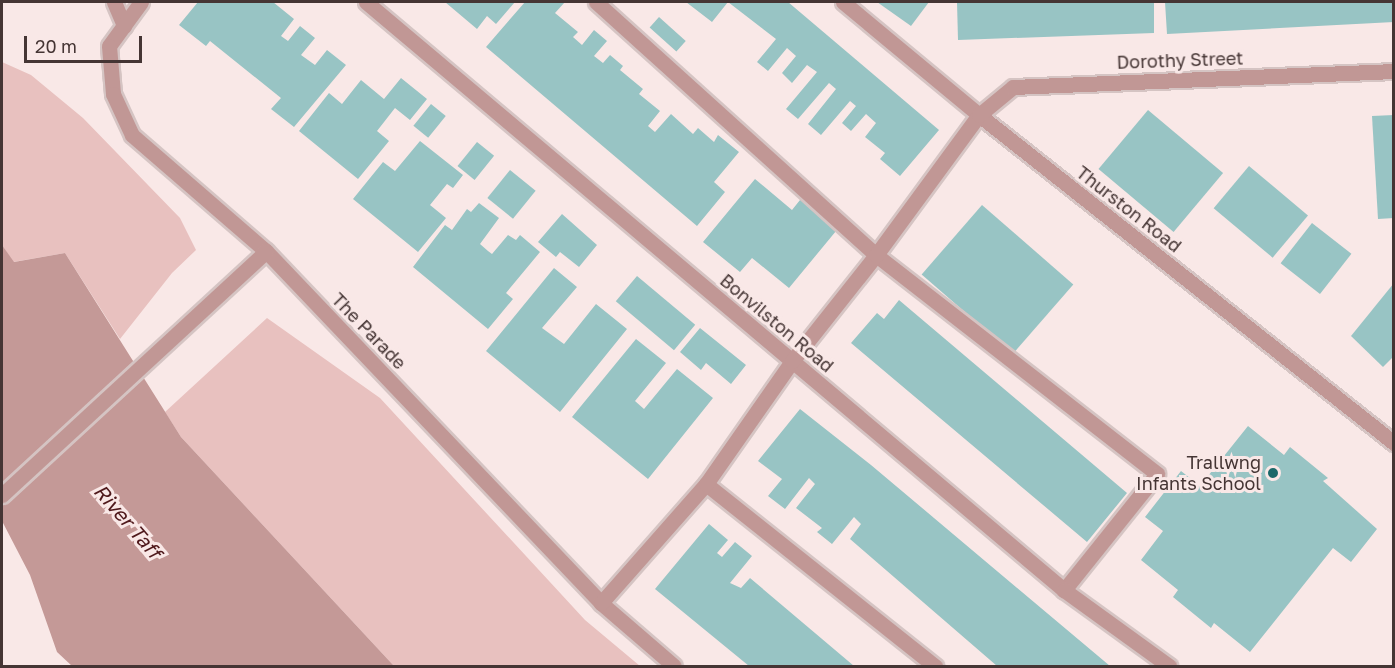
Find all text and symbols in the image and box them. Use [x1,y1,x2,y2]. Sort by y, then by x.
scale bar [27,24,146,62]
text: 20 m [35,35,77,57]
street label: Dorothy Street [1116,47,1244,73]
street label: Thurston Road [1072,161,1186,257]
street label: Bonvilston Road [716,269,838,377]
street label: The Parade [327,288,411,374]
place label: Trallwng Infants School [1136,452,1261,494]
marker: Trallwng Infants School [1266,466,1280,480]
water label: River Taff [89,479,167,563]

